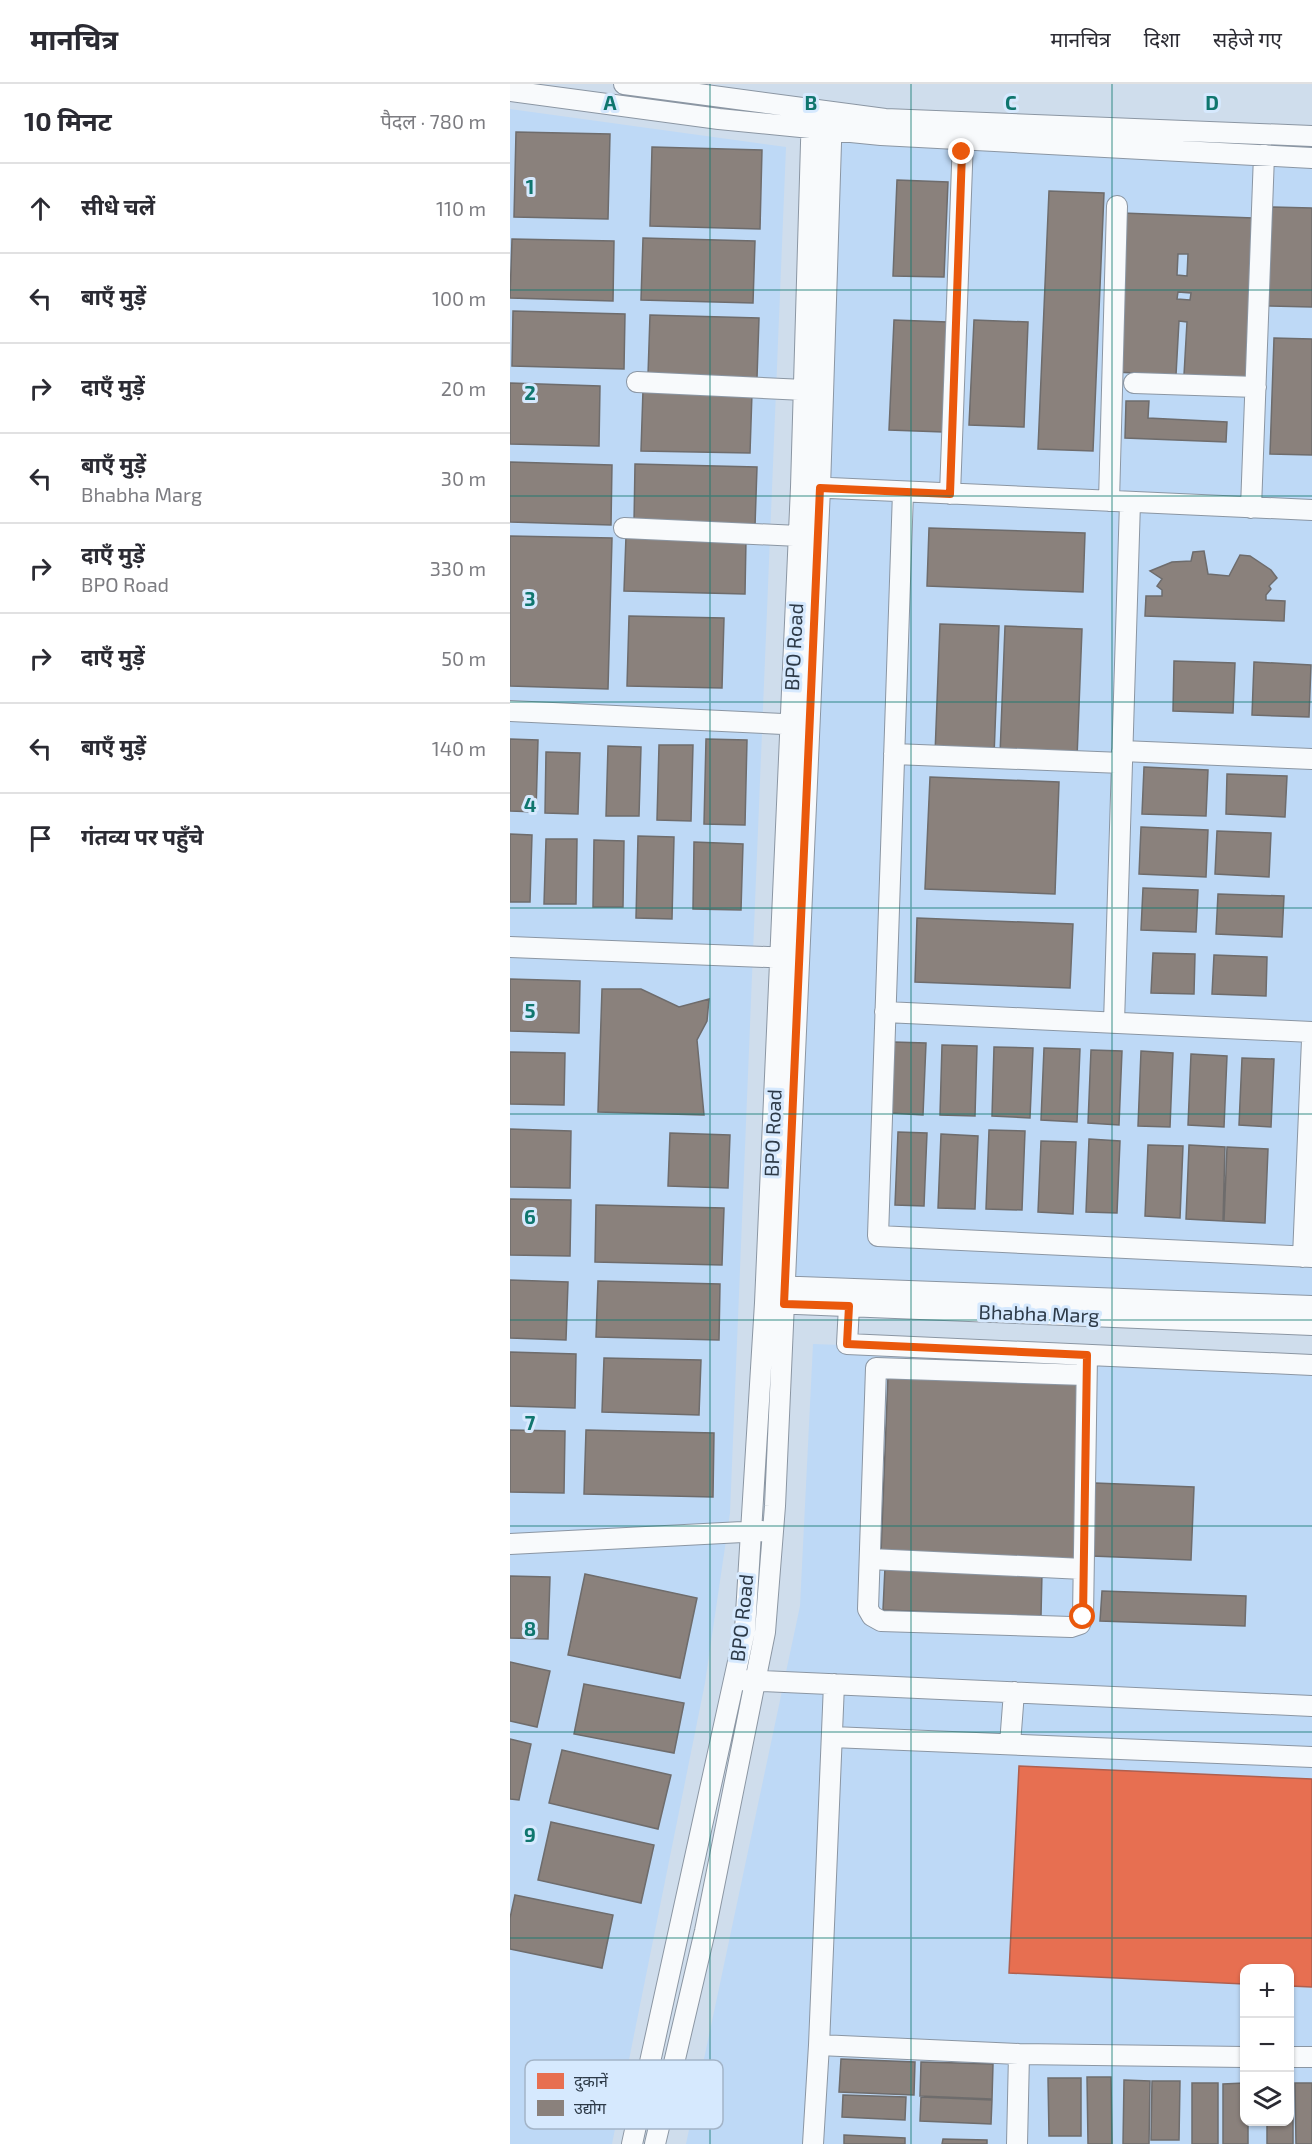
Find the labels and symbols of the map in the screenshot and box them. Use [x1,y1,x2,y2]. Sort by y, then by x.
text: A [603,90,617,114]
text: B [805,90,817,114]
text: C [1005,90,1017,114]
text: D [1205,90,1219,114]
route end [948,138,974,164]
text: 1 [526,174,534,198]
text: 2 [524,380,536,404]
text: 3 [524,586,536,610]
street label: BPO Road [779,602,807,692]
text: 4 [524,792,537,816]
text: 5 [524,998,536,1022]
street label: BPO Road [758,1089,786,1177]
text: 6 [524,1204,536,1228]
street label: Bhabha Marg [978,1299,1100,1327]
text: 7 [525,1410,536,1434]
street label: BPO Road [724,1573,758,1663]
route start [1069,1603,1095,1629]
text: 8 [524,1616,536,1640]
text: 9 [524,1822,536,1846]
legend [525,2060,723,2129]
text: दुकानें [574,2071,609,2092]
text: उद्योग [574,2098,607,2117]

